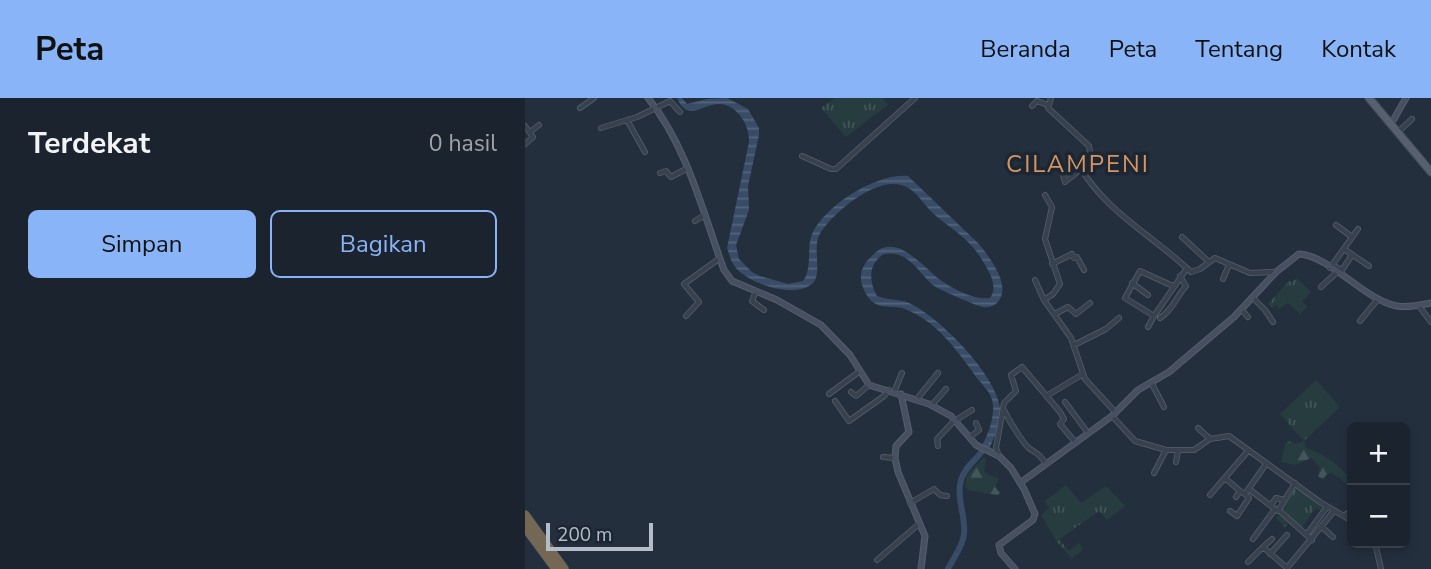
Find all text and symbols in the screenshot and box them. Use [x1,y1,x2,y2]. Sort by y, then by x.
text: Peta [35,27,104,72]
text: Beranda [980,33,1071,65]
text: Peta [1109,33,1157,65]
text: Tentang [1195,33,1283,65]
text: Kontak [1321,33,1396,65]
text: Terdekat [28,123,150,164]
text: 0 hasil [429,128,497,159]
district label: CILAMPENI [1006,148,1150,180]
button: Simpan [28,210,256,278]
button: Bagikan [270,210,497,278]
map controls [1347,422,1410,548]
button: + [1347,422,1410,485]
button: − [1347,485,1410,548]
scale bar [546,520,653,552]
text: 200 m [557,522,612,548]

